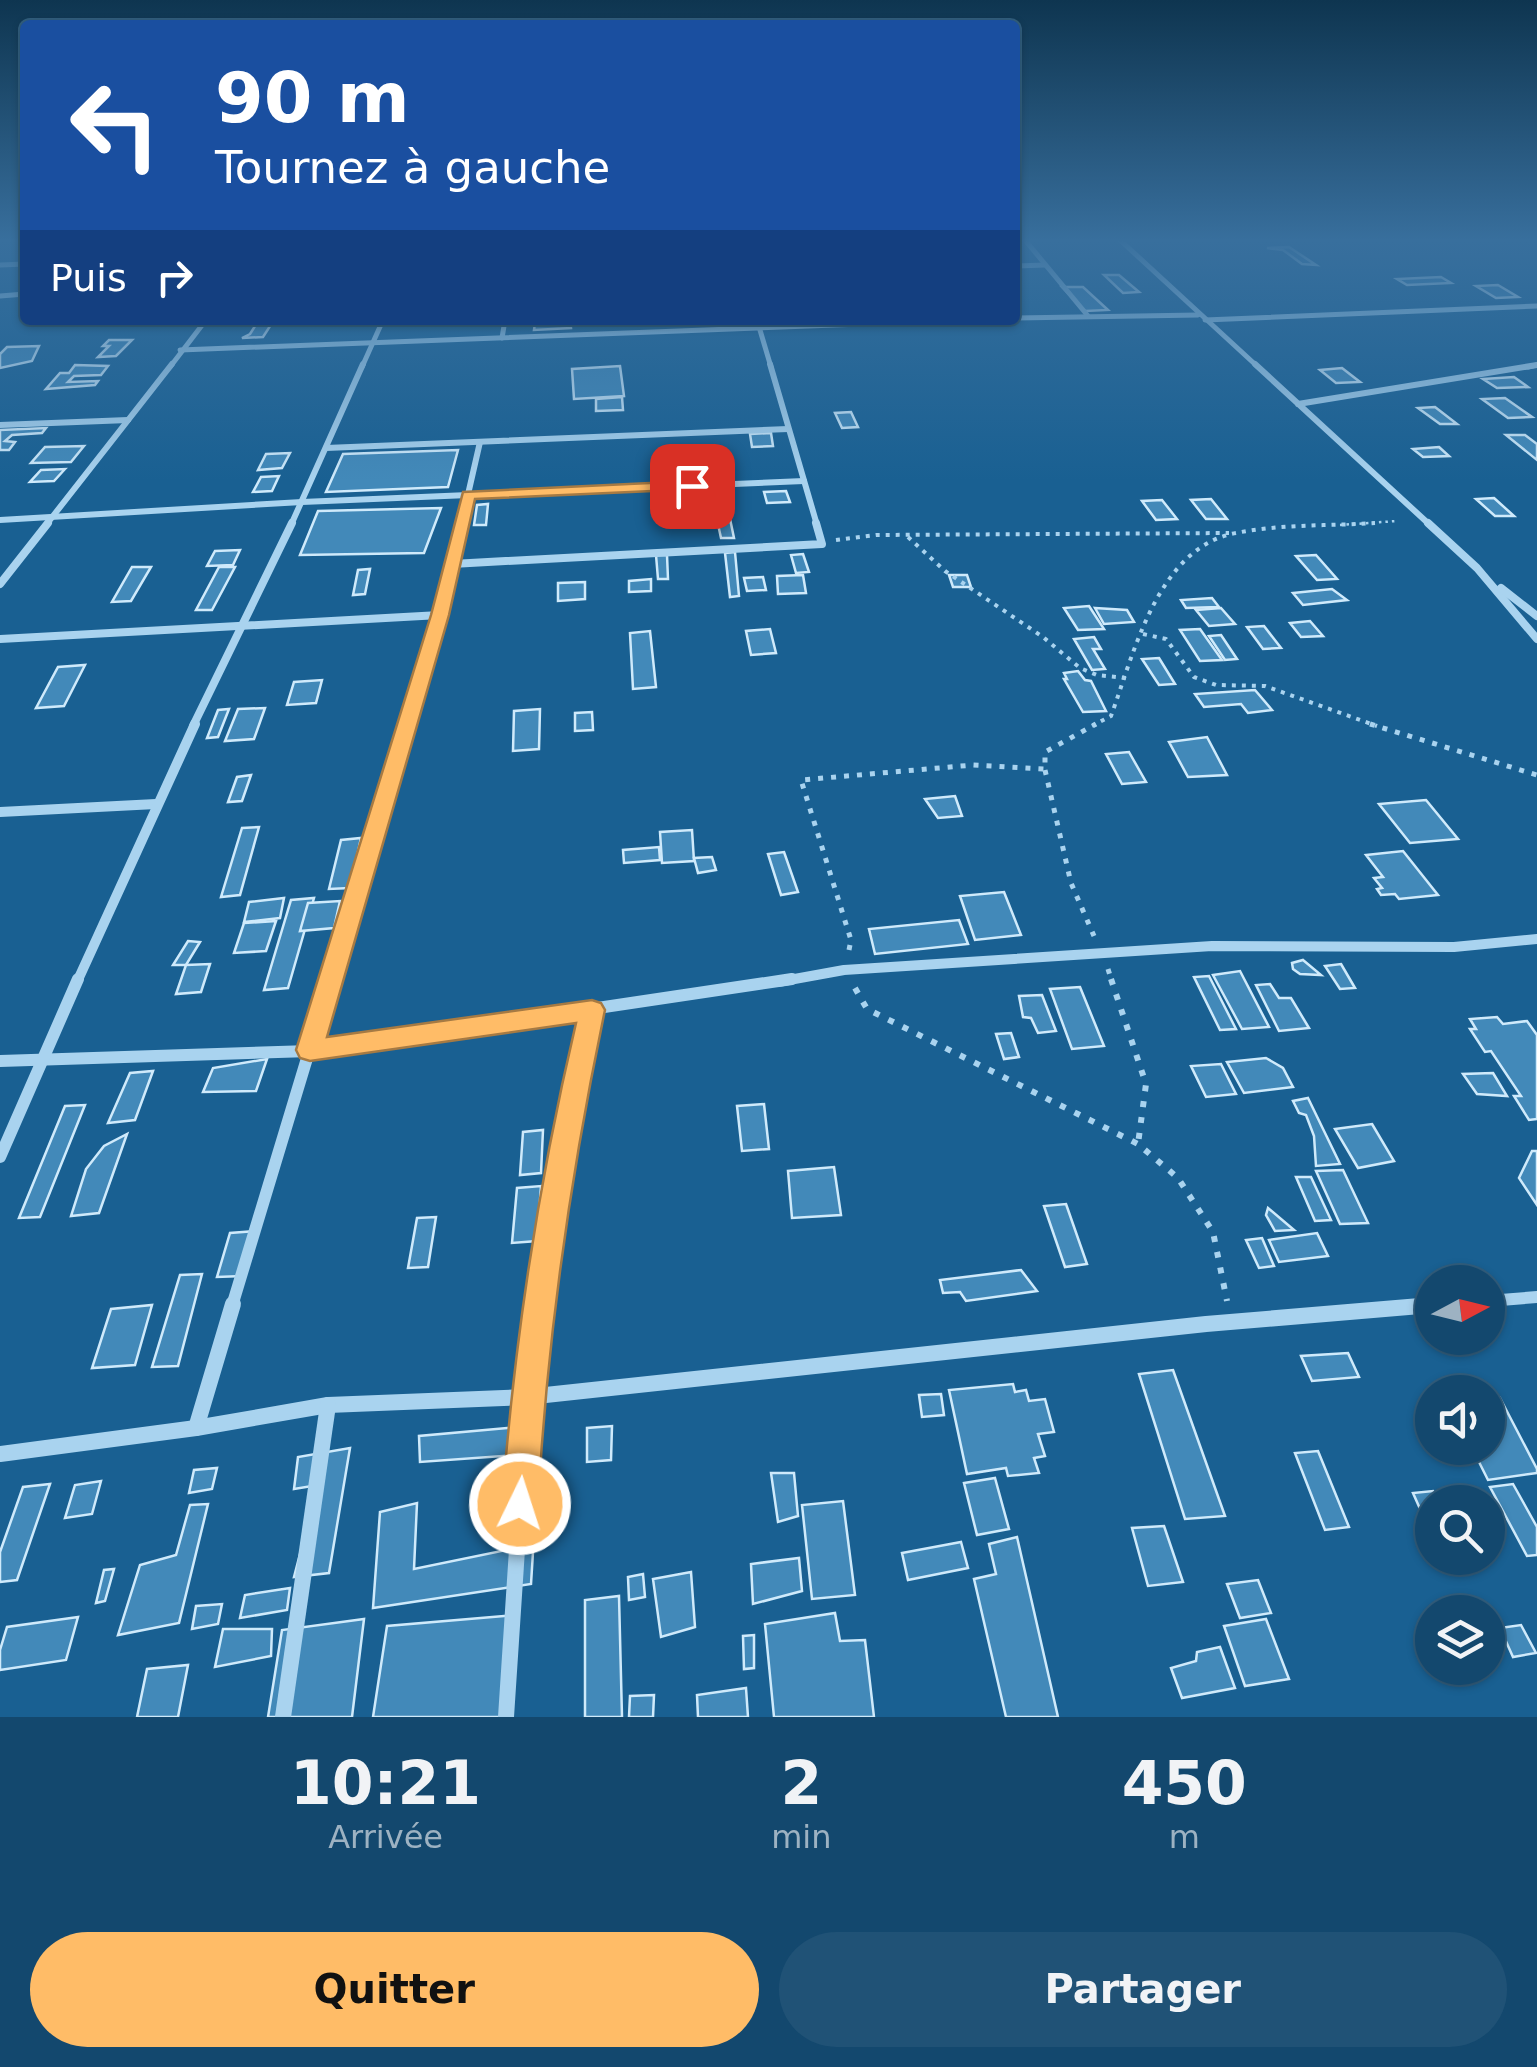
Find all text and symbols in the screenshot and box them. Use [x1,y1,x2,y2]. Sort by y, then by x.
text: 90 m [215,57,410,139]
icon: left [50,60,180,190]
text: Tournez à gauche [215,141,610,194]
icon: right [147,250,202,305]
text: Puis [50,256,127,300]
pin [650,444,735,529]
icon: arrive [665,459,720,514]
north arrow [1415,1265,1505,1355]
map controls [1415,1265,1505,1685]
button: sound [1415,1375,1505,1465]
position arrow [468,1452,572,1556]
button: search [1415,1485,1505,1575]
button: layers [1415,1595,1505,1685]
text: 10:21 [290,1748,481,1818]
text: 2 [780,1748,822,1818]
text: 450 [1122,1748,1247,1818]
text: Arrivée [328,1818,443,1856]
text: min [771,1818,832,1856]
text: m [1169,1818,1200,1856]
button: Quitter [30,1932,759,2047]
button: Partager [779,1932,1507,2047]

